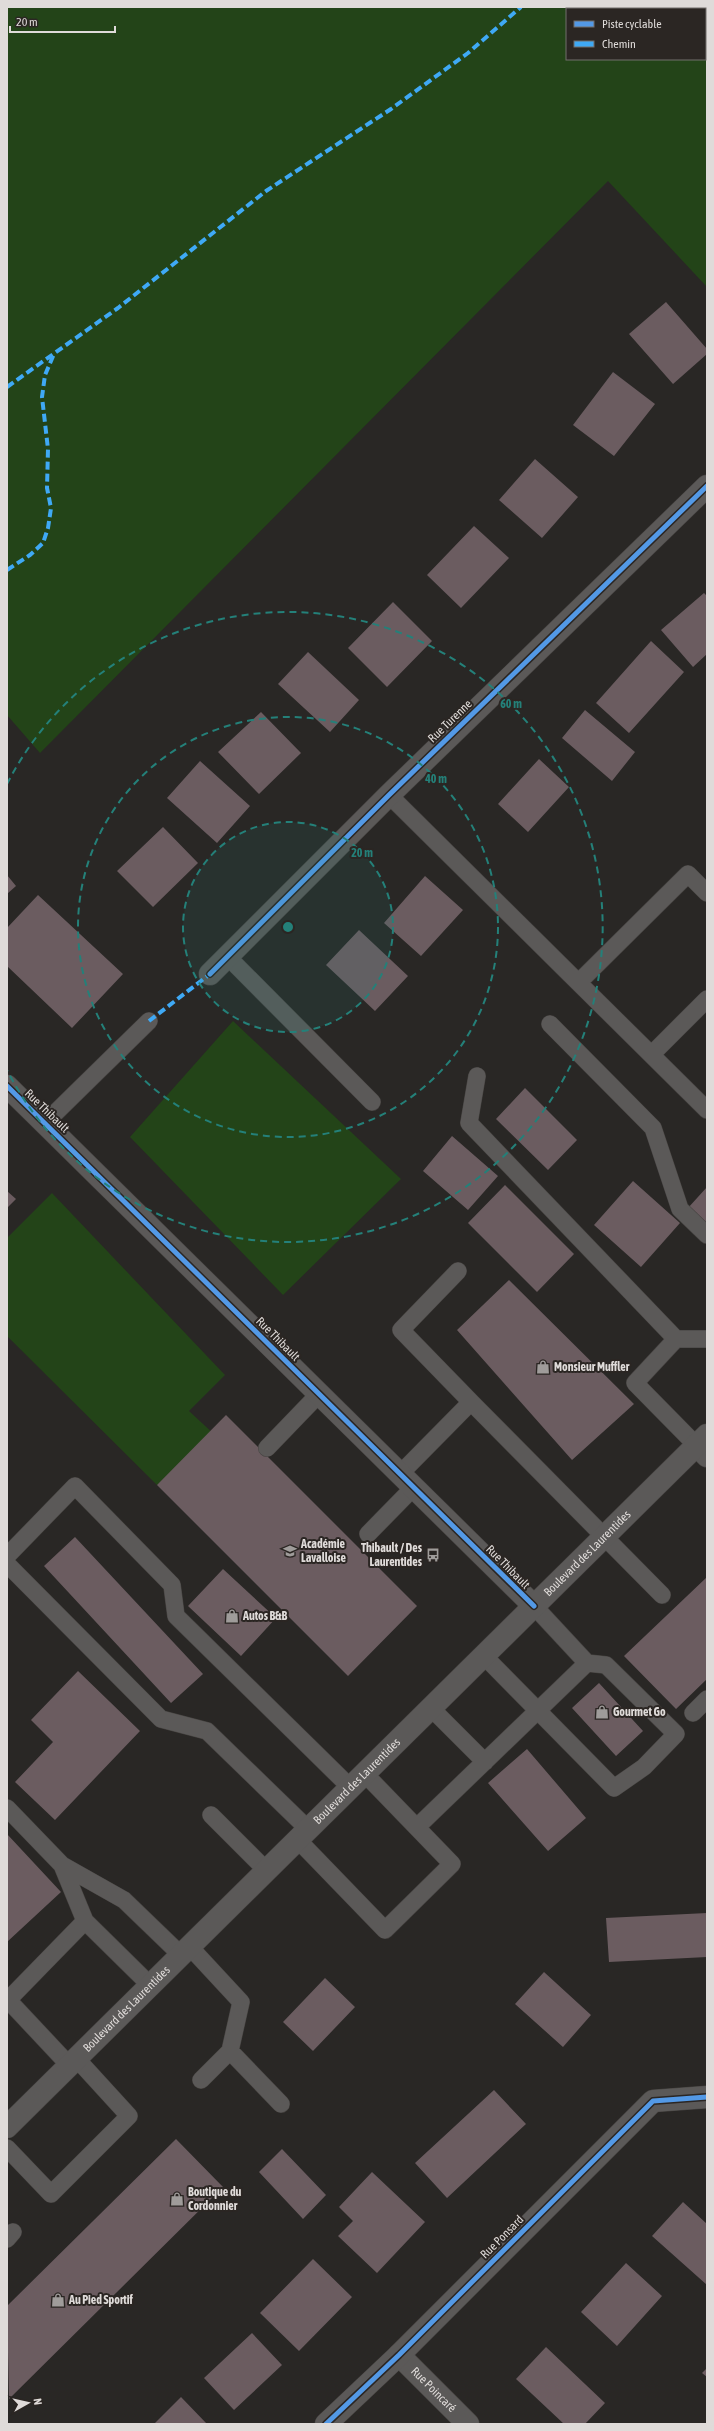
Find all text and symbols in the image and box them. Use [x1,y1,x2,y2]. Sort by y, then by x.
scale bar [10,8,115,34]
legend [566,8,706,60]
text: 20 m [16,15,38,29]
text: Piste cyclable [602,17,662,31]
text: Chemin [602,37,636,51]
street label: Rue Turenne [425,697,475,745]
text: 60 m [500,697,522,711]
text: 40 m [424,772,447,786]
text: 20 m [351,846,373,860]
centre of rings [281,920,295,934]
street label: Rue Thibault [22,1086,72,1136]
street label: Rue Thibault [253,1314,303,1364]
shop icon: Monsieur Muffler [535,1359,551,1375]
place label: Monsieur Muffler [554,1360,630,1374]
street label: Boulevard des Laurentides [541,1507,634,1599]
place label: Académie Lavalloise [300,1537,347,1565]
place label: Thibault / Des Laurentides [361,1541,423,1569]
street label: Rue Thibault [483,1542,533,1592]
school or university icon: Académie Lavalloise [282,1543,298,1559]
bus stop icon: Thibault / Des Laurentides [425,1547,441,1563]
shop icon: Autos B&B [224,1608,240,1624]
place label: Autos B&B [242,1609,287,1623]
shop icon: Gourmet Go [594,1704,610,1720]
place label: Gourmet Go [613,1705,666,1719]
street label: Boulevard des Laurentides [311,1735,403,1827]
street label: Boulevard des Laurentides [80,1963,173,2055]
place label: Boutique du Cordonnier [188,2185,242,2213]
shop icon: Boutique du Cordonnier [169,2191,185,2207]
street label: Rue Ponsard [478,2213,526,2261]
shop icon: Au Pied Sportif [50,2292,66,2308]
place label: Au Pied Sportif [68,2293,134,2307]
street label: Rue Poincaré [408,2364,459,2415]
north arrow [8,2383,48,2423]
text: N [32,2398,44,2406]

